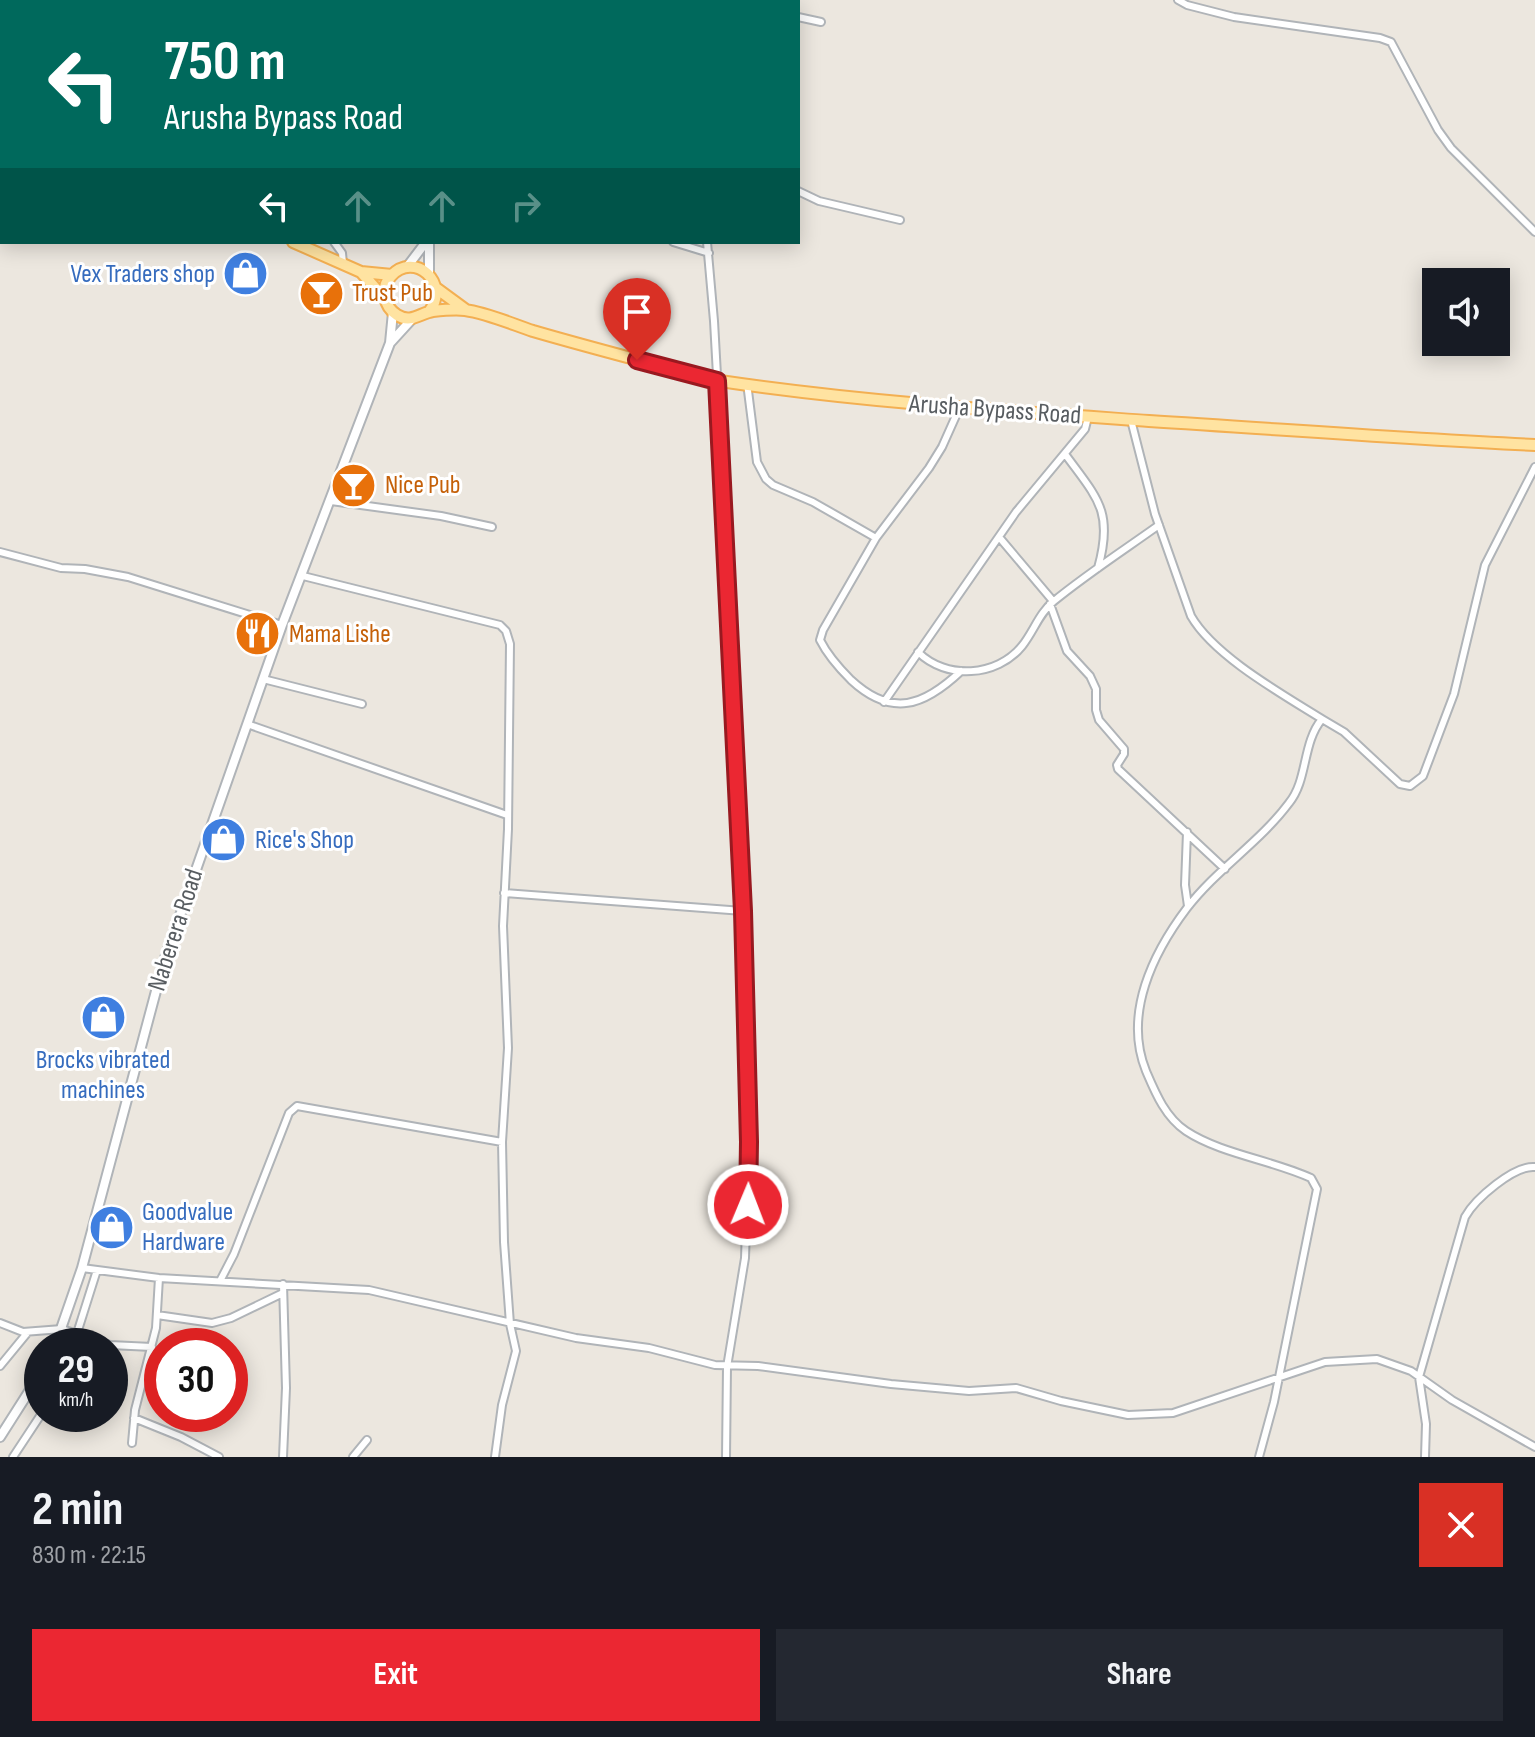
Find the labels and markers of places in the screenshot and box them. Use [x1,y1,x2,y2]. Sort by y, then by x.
shop icon: Vex Traders shop [222,250,270,298]
place label: Vex Traders shop [70,259,215,290]
bar icon: Trust Pub [297,269,345,317]
place label: Trust Pub [352,278,433,309]
pin [603,278,671,360]
bar icon: Nice Pub [330,461,378,509]
place label: Nice Pub [385,470,461,501]
restaurant icon: Mama Lishe [234,610,282,658]
place label: Mama Lishe [289,619,391,650]
shop icon: Rice's Shop [200,816,248,864]
place label: Rice's Shop [255,825,354,856]
shop icon: Brocks vibrated machines [79,993,127,1041]
place label: Brocks vibrated machines [36,1045,170,1106]
place label: Goodvalue Hardware [142,1197,233,1258]
shop icon: Goodvalue Hardware [87,1203,135,1251]

